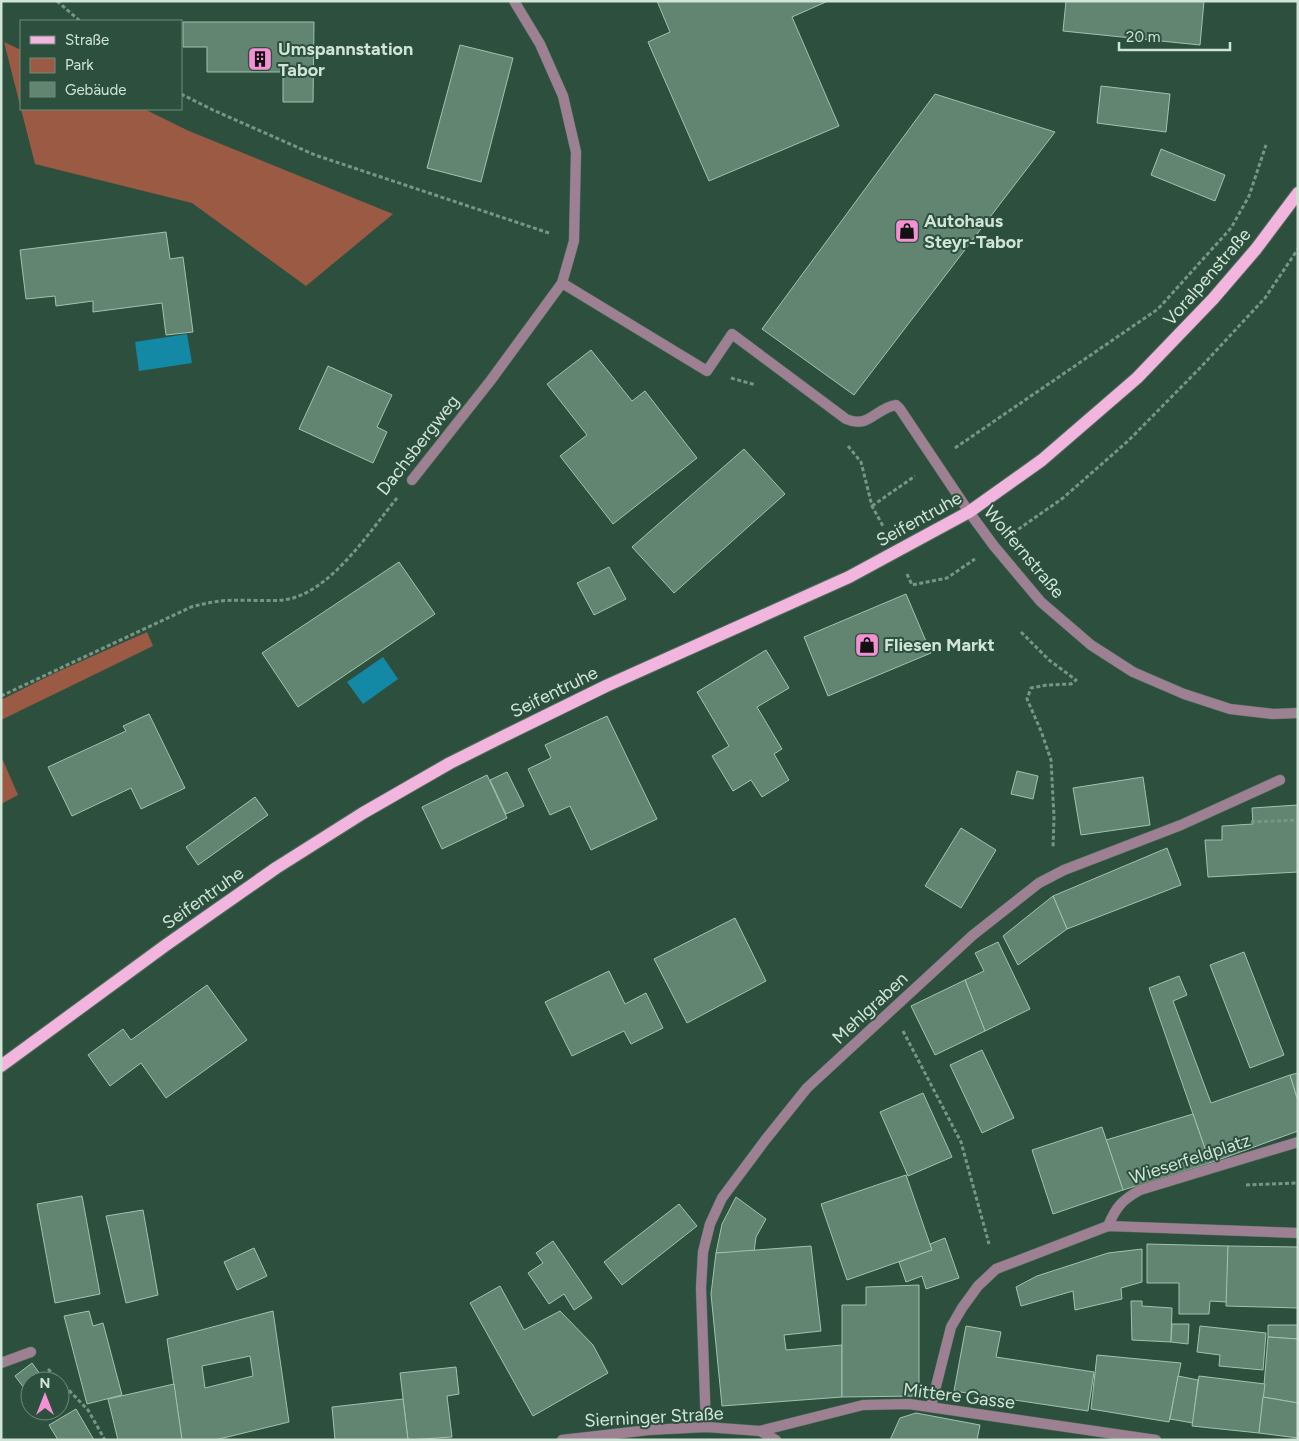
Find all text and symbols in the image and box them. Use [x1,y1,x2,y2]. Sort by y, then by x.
legend [20,20,182,110]
scale bar [1119,20,1230,52]
text: 20 m [1126,28,1160,46]
text: Straße [65,31,109,49]
place label: Umspannstation Tabor [278,38,413,81]
building icon: Umspannstation Tabor [247,46,273,72]
text: Park [65,56,94,74]
text: Gebäude [65,81,126,99]
place label: Autohaus Steyr-Tabor [924,210,1023,253]
shop icon: Autohaus Steyr-Tabor [894,218,920,244]
street label: Voralpenstraße [1159,223,1256,330]
street label: Dachsbergweg [372,391,464,499]
street label: Seifentruhe [872,486,966,551]
street label: Wolfernstraße [979,501,1069,603]
shop icon: Fliesen Markt [854,632,880,658]
place label: Fliesen Markt [884,634,995,656]
street label: Seifentruhe [507,661,601,723]
street label: Seifentruhe [158,862,248,934]
street label: Mehlgraben [828,967,912,1049]
street label: Wieserfeldplatz [1127,1129,1253,1189]
north arrow [20,1371,70,1421]
text: N [40,1375,50,1392]
street label: Mittere Gasse [902,1378,1016,1414]
street label: Sierninger Straße [584,1402,724,1432]

